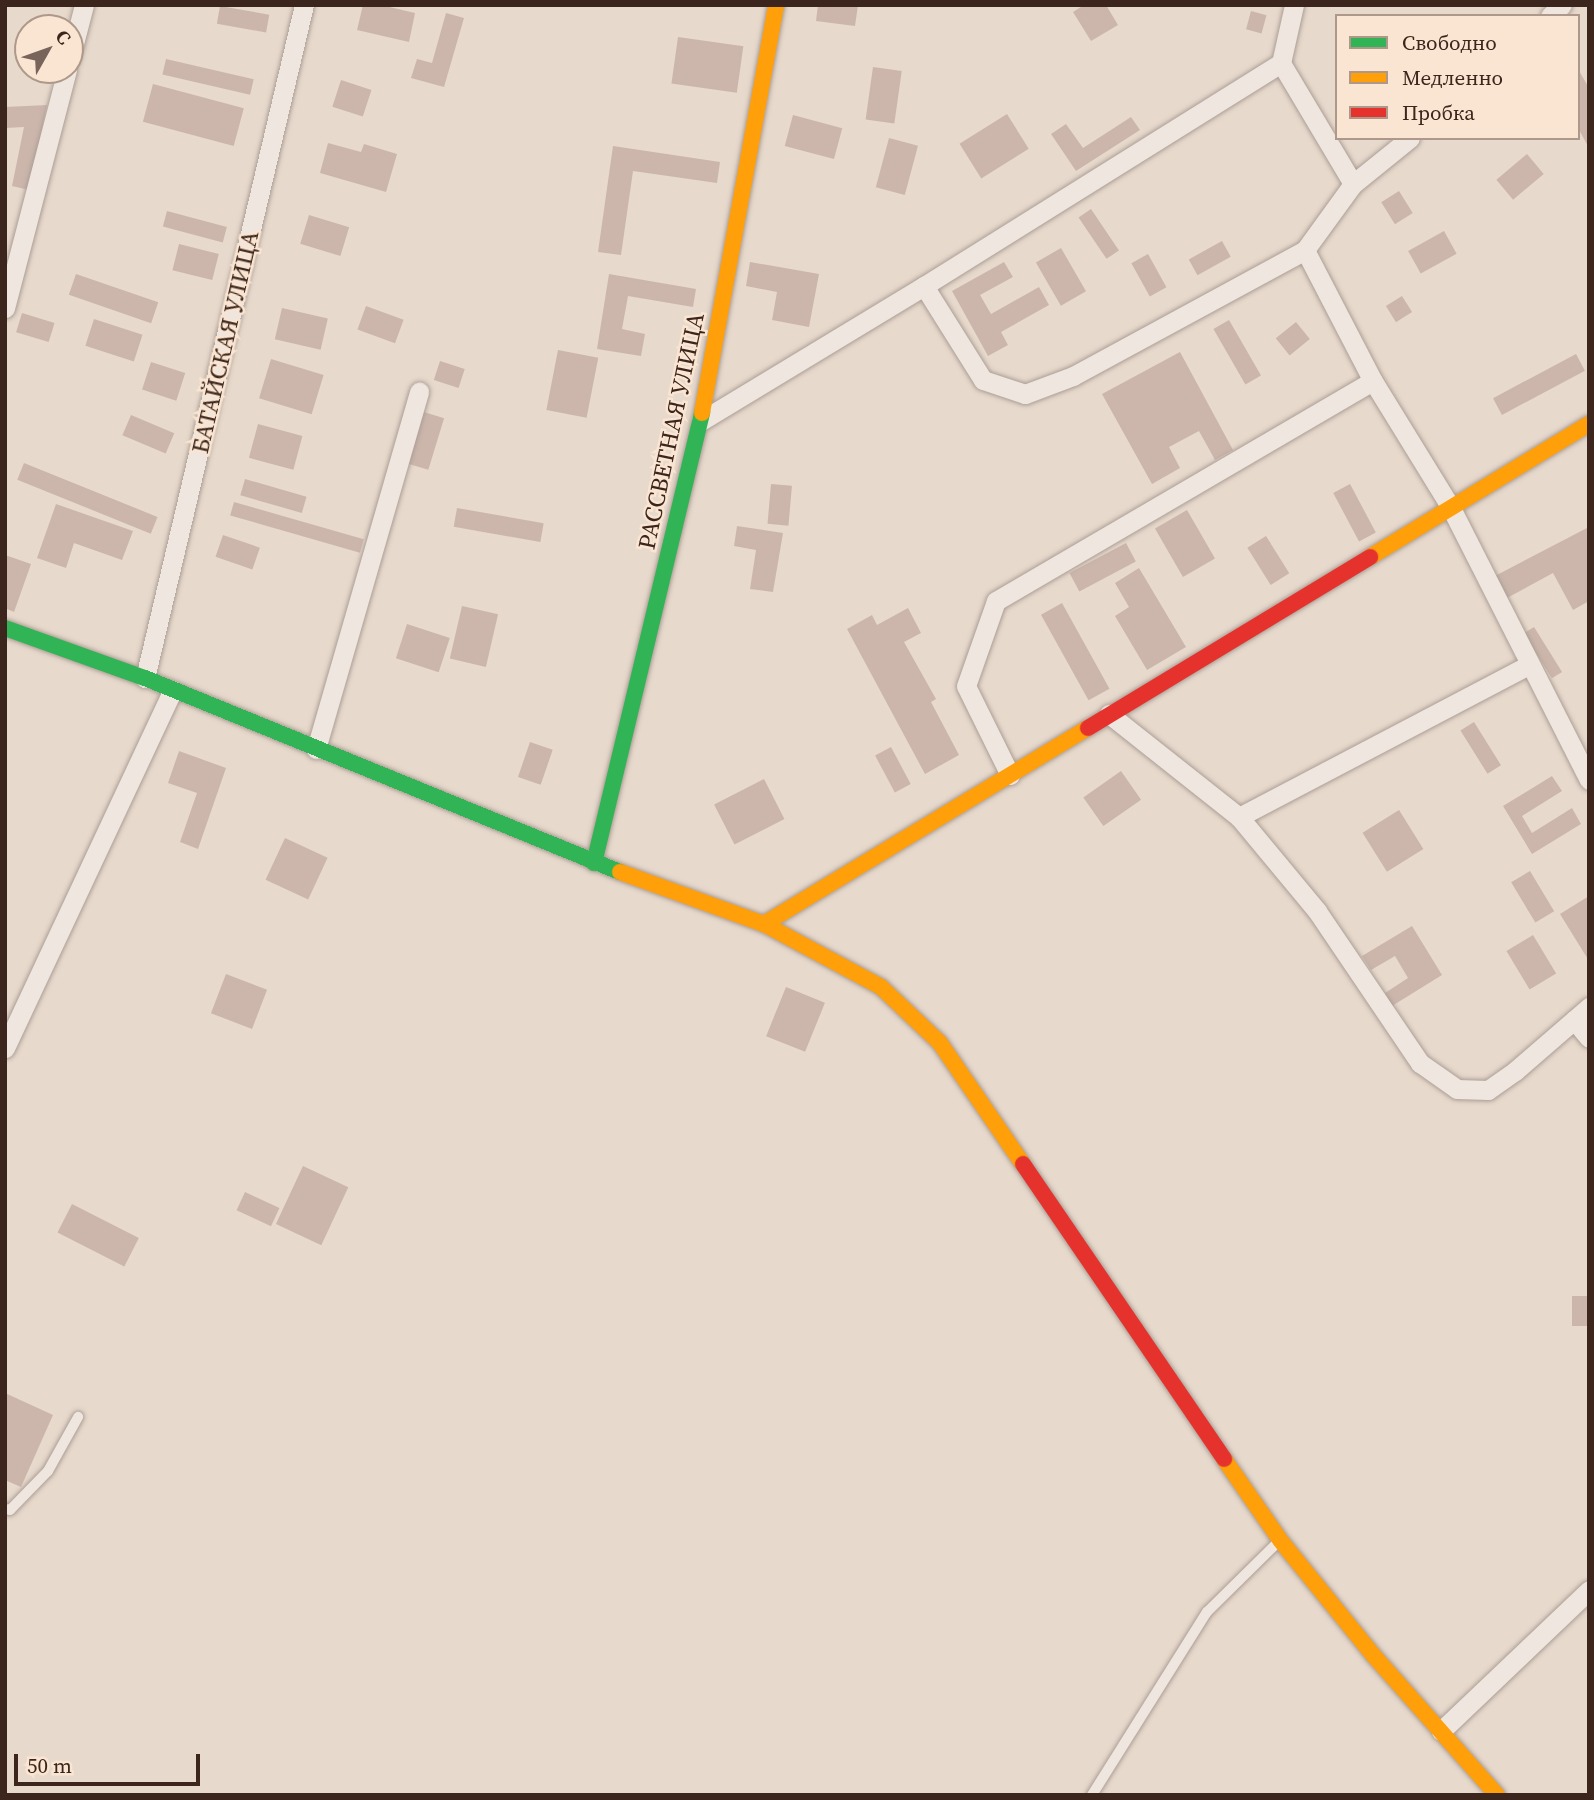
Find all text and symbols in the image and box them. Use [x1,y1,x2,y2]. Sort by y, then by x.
north arrow [14,14,84,84]
legend [1335,14,1580,140]
text: С [50,24,77,50]
text: Свободно [1402,28,1497,57]
text: Медленно [1402,63,1503,92]
text: Пробка [1402,98,1475,127]
street label: БАТАЙСКАЯ УЛИЦА [185,228,265,456]
street label: РАССВЕТНАЯ УЛИЦА [632,310,710,552]
scale bar [18,1741,203,1785]
text: 50 m [27,1751,72,1780]

